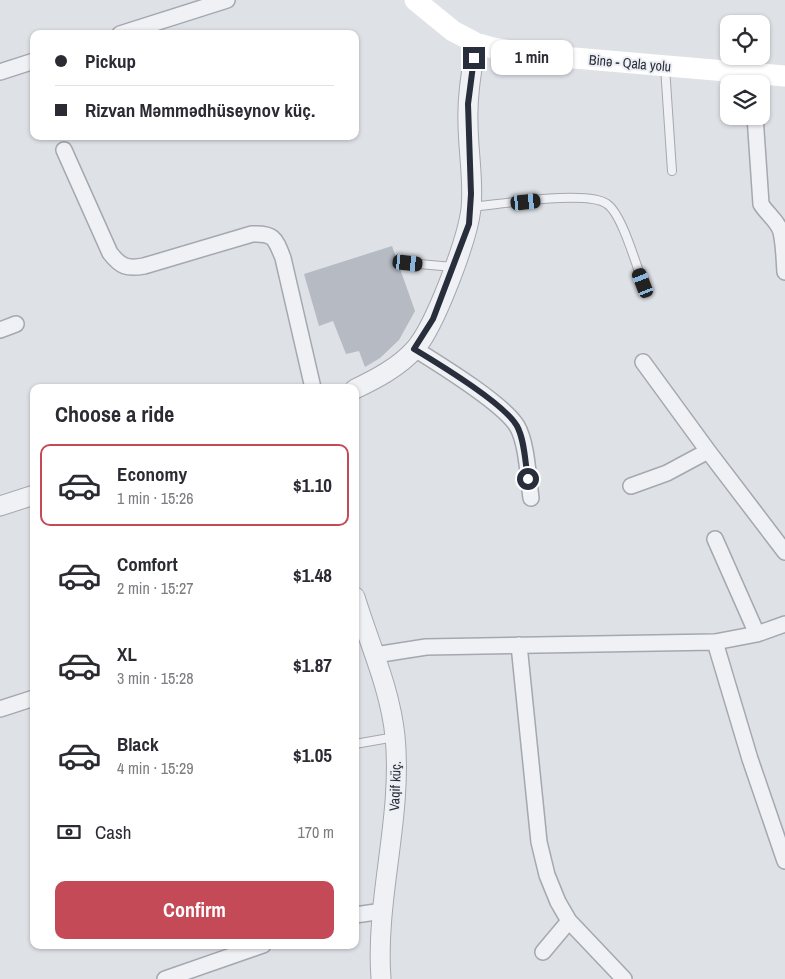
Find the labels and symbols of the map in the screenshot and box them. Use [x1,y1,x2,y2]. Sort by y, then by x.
callout: 1 min [492,40,574,76]
route end [463,47,485,69]
street label: Binə - Qala yolu [588,50,672,76]
car [510,193,541,211]
car [392,254,423,272]
car [630,266,655,300]
route start [517,468,539,490]
street label: Vaqif küç. [385,761,405,811]

